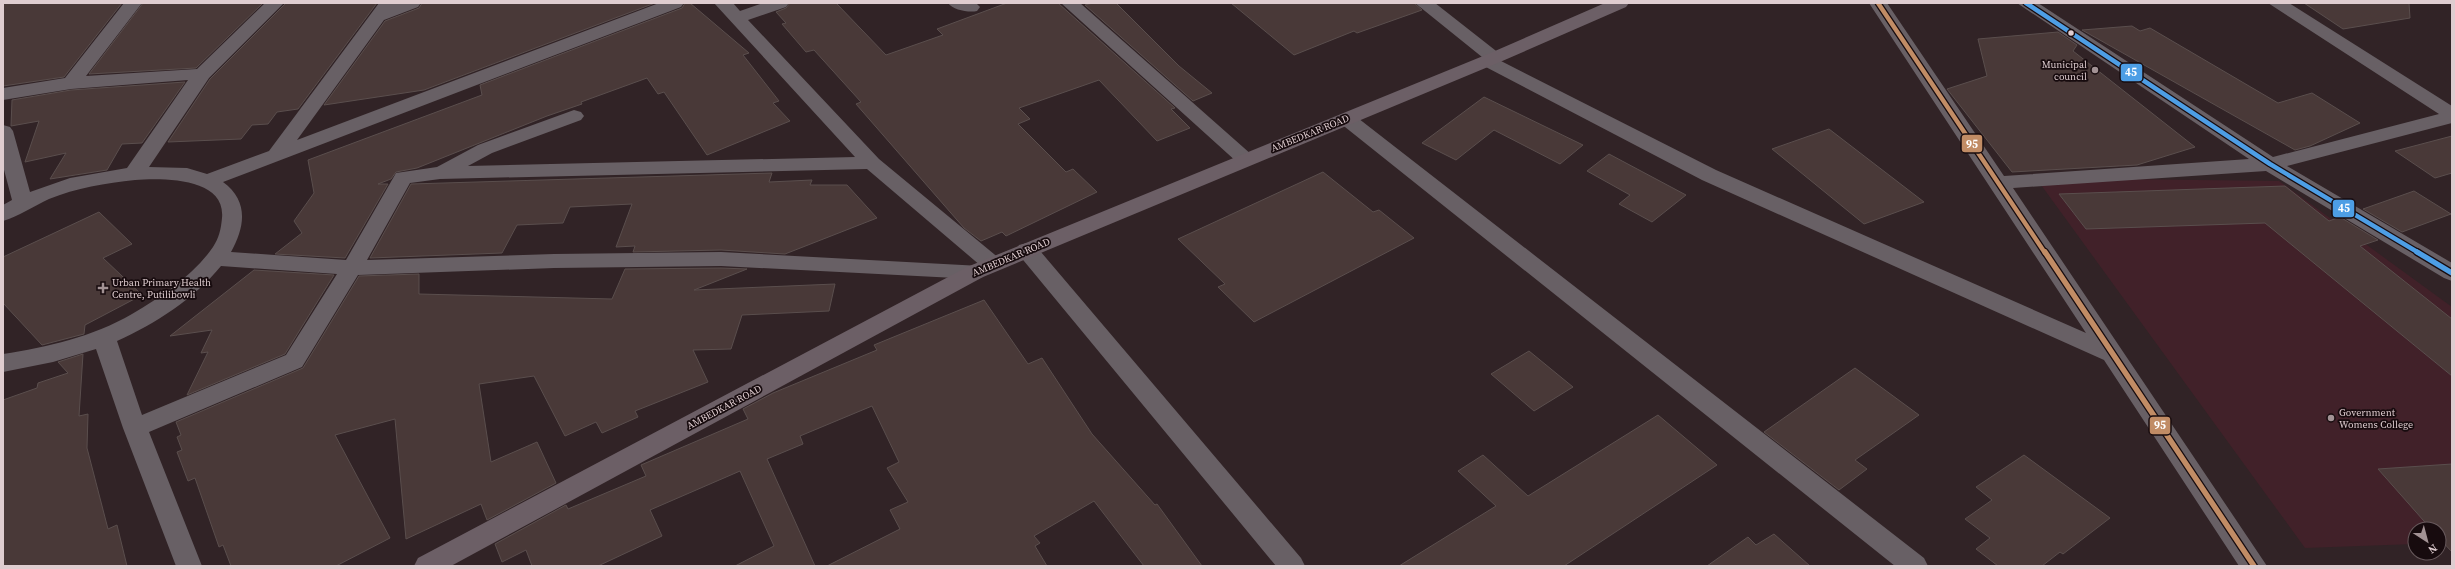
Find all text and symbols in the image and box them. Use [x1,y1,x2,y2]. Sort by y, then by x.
unlabelled marker [2066,28,2076,38]
place label: Municipal council [2042,58,2087,83]
line badge: 45 [2120,63,2143,82]
marker: Municipal council [2090,65,2100,75]
text: 45 [2125,65,2137,80]
street label: AMBEDKAR ROAD [1269,111,1351,155]
line badge: 95 [1961,134,1983,153]
text: 95 [1966,137,1978,152]
line badge: 45 [2332,199,2355,218]
text: 45 [2338,201,2350,216]
street label: AMBEDKAR ROAD [970,235,1052,279]
place label: Urban Primary Health Centre, Putilibowli [112,276,211,301]
marker: Urban Primary Health Centre, Putilibowli [97,282,109,294]
street label: AMBEDKAR ROAD [684,382,764,432]
place label: Government Womens College [2339,406,2413,431]
marker: Government Womens College [2326,413,2336,423]
line badge: 95 [2149,416,2171,435]
text: 95 [2154,418,2166,433]
north arrow [2407,521,2447,561]
text: N [2425,540,2440,557]

